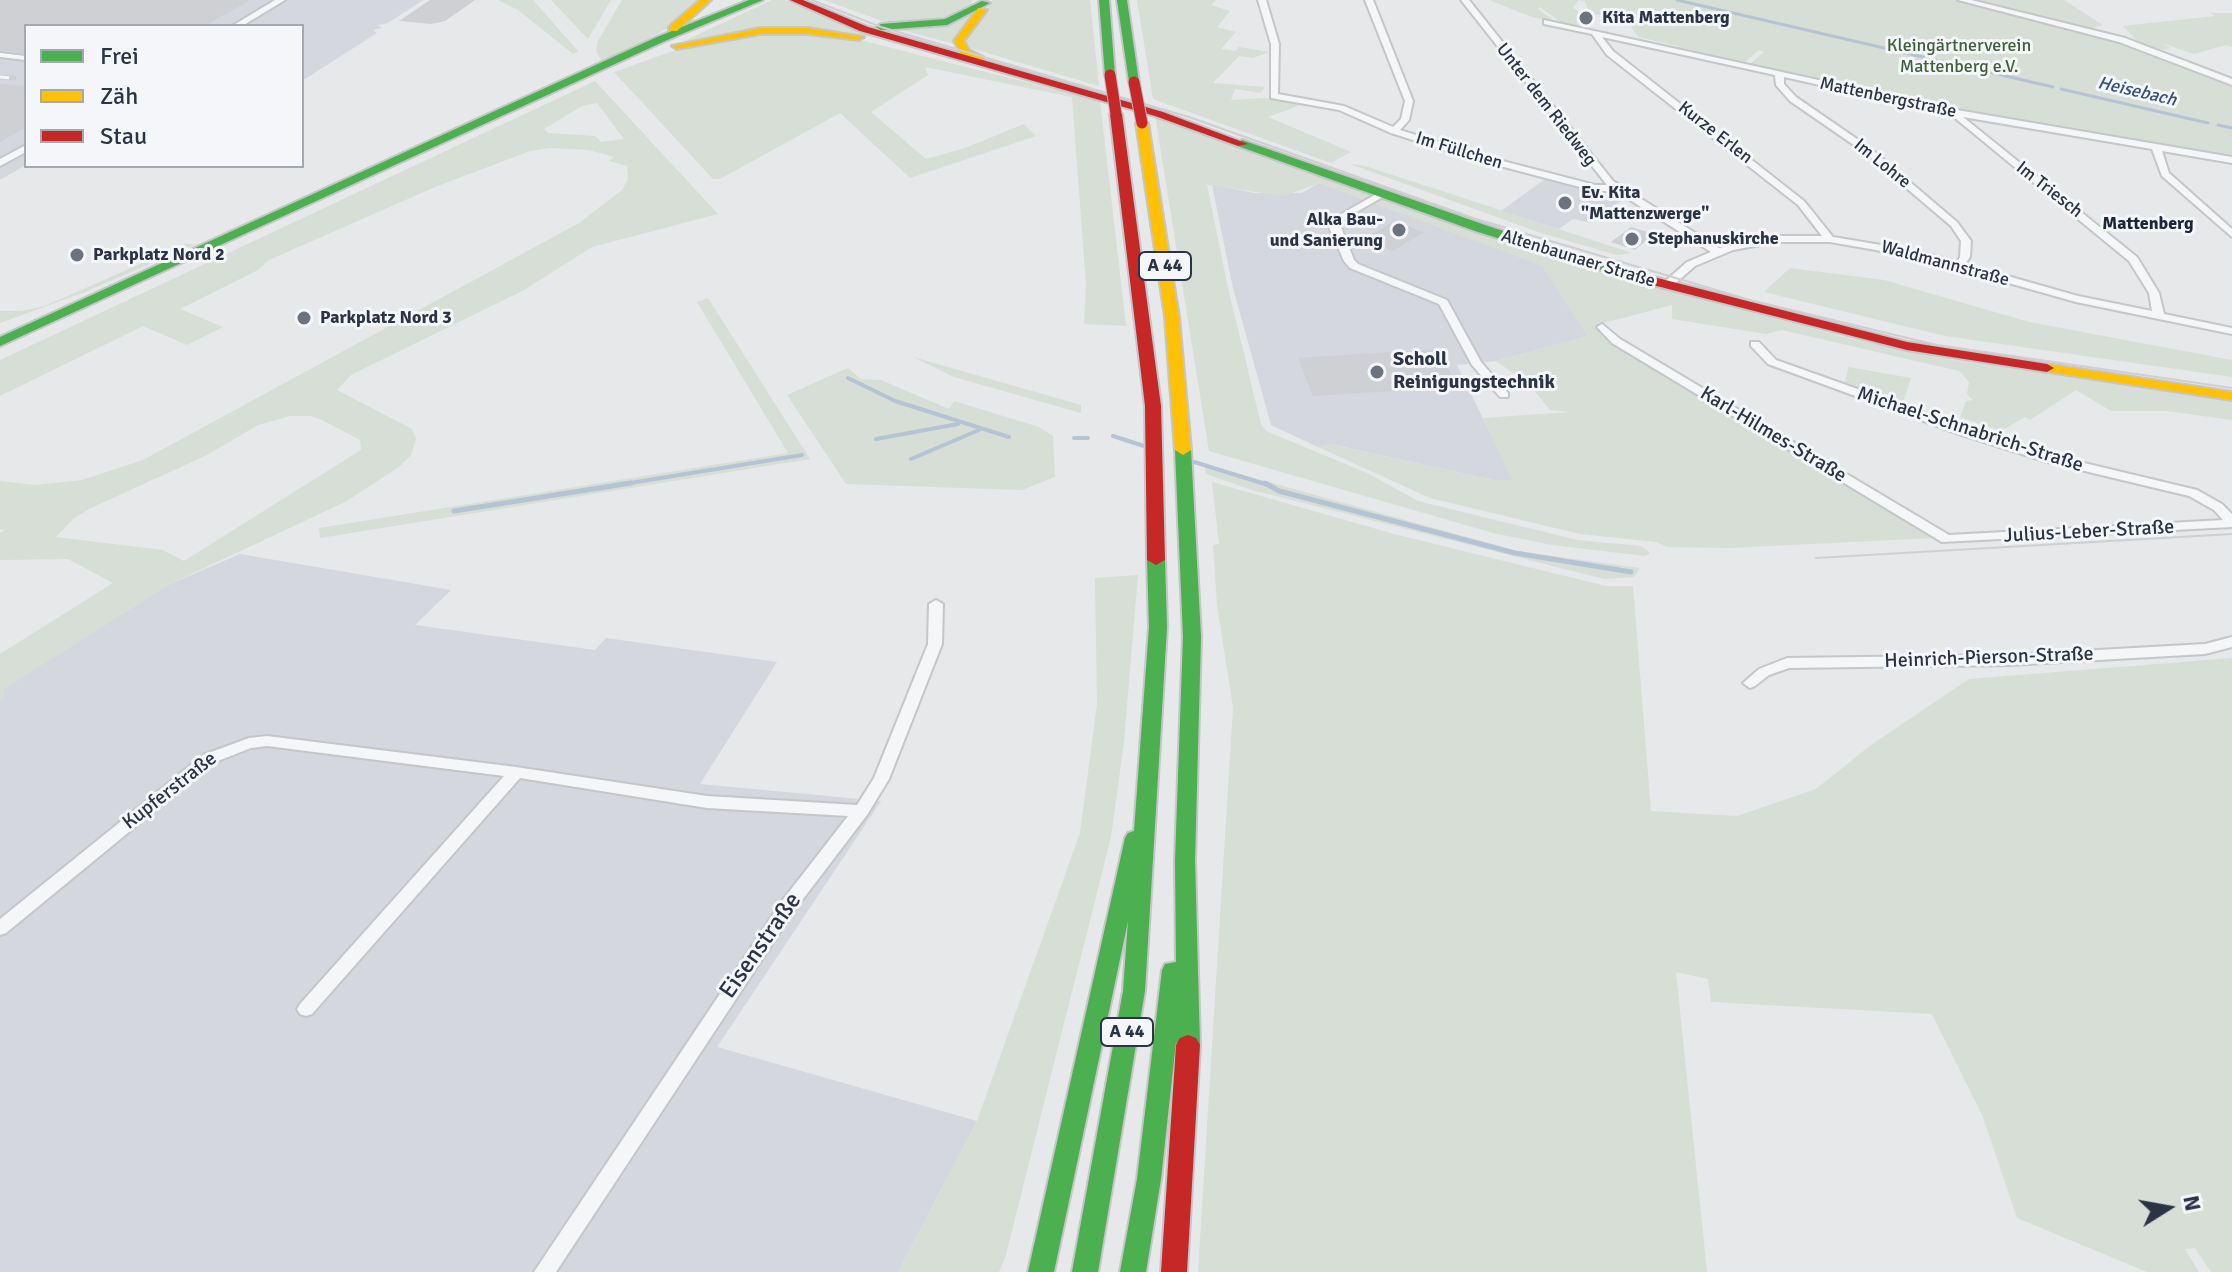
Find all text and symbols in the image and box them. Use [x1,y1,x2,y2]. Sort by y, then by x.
place label: Kita Mattenberg [1602,7,1730,29]
marker: Kita Mattenberg [1577,9,1595,27]
legend [24,24,304,168]
park label: Kleingärtnerverein Mattenberg e.V. [1887,35,2031,78]
street label: Unter dem Riedweg [1491,39,1601,171]
text: Frei [100,41,139,71]
street label: Mattenbergstraße [1818,73,1958,123]
water label: Heisebach [2096,73,2178,111]
text: Zäh [100,81,138,111]
street label: Kurze Erlen [1673,97,1757,169]
text: Stau [100,121,147,151]
street label: Im Füllchen [1413,128,1505,174]
street label: Im Lohre [1849,135,1915,193]
street label: Im Triesch [2011,157,2087,223]
place label: Ev. Kita "Mattenzwerge" [1581,182,1709,224]
marker: Ev. Kita "Mattenzwerge" [1556,194,1574,212]
place label: Alka Bau- und Sanierung [1270,209,1383,252]
district label: Mattenberg [2102,213,2194,235]
marker: Alka Bau- und Sanierung [1390,221,1408,239]
street label: Altenbaunaer Straße [1498,225,1658,293]
place label: Stephanuskirche [1648,228,1779,250]
marker: Stephanuskirche [1623,230,1641,248]
street label: Waldmannstraße [1879,237,2011,291]
place label: Parkplatz Nord 2 [93,244,225,266]
marker: Parkplatz Nord 2 [68,246,86,264]
road number: A 44 [1139,252,1191,280]
place label: Parkplatz Nord 3 [320,307,452,329]
marker: Parkplatz Nord 3 [295,309,313,327]
place label: Scholl Reinigungstechnik [1393,348,1555,395]
marker: Scholl Reinigungstechnik [1368,363,1386,381]
street label: Karl-Hilmes-Straße [1695,382,1851,488]
street label: Michael-Schnabrich-Straße [1854,382,2086,478]
street label: Julius-Leber-Straße [2003,516,2175,548]
street label: Heinrich-Pierson-Straße [1884,642,2094,674]
street label: Kupferstraße [118,747,222,835]
street label: Eisenstraße [714,888,808,1004]
road number: A 44 [1101,1018,1153,1046]
north arrow [2128,1168,2208,1248]
text: N [2177,1193,2207,1213]

